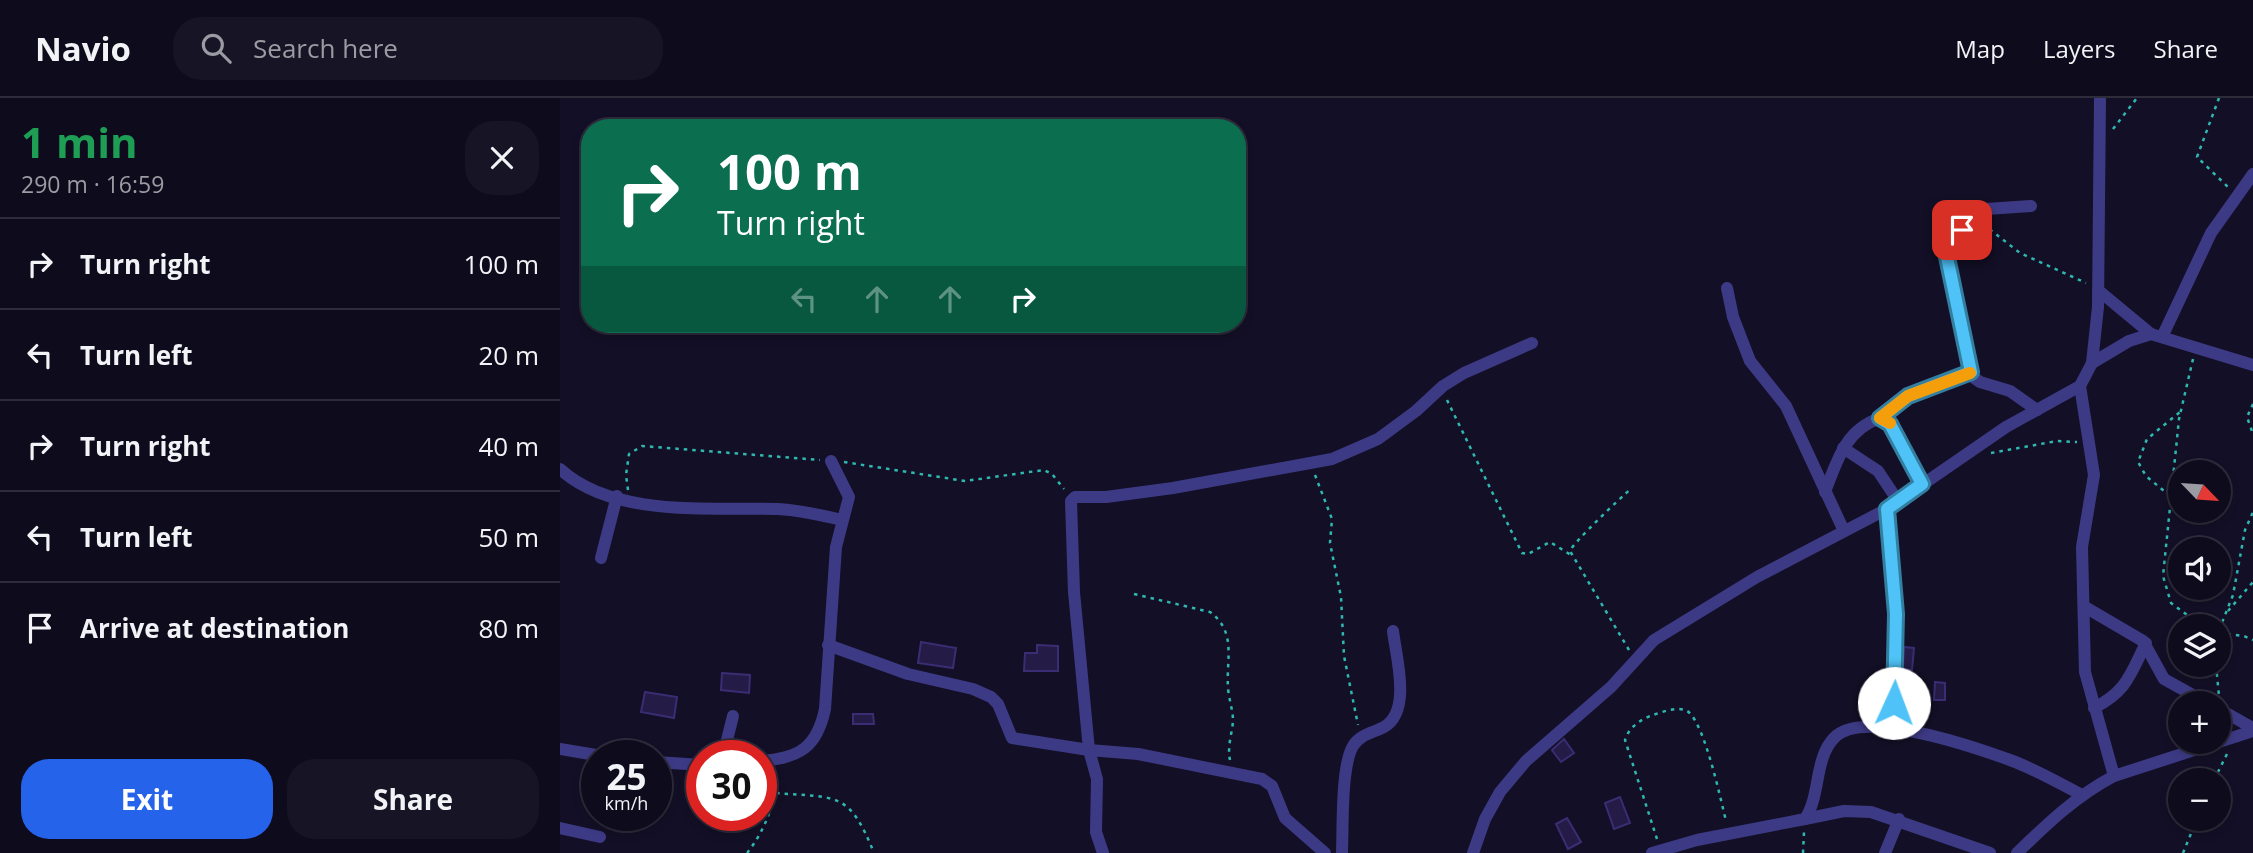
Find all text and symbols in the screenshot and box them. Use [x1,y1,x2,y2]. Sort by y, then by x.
search box [173,17,663,80]
text: Navio [35,26,131,71]
icon: search [197,29,235,67]
text: Search here [253,30,398,66]
text: Map [1955,32,2005,65]
text: Layers [2043,32,2116,65]
text: Share [2154,32,2218,65]
text: 1 min [21,113,138,170]
button: close [465,121,539,195]
text: 100 m [717,138,862,204]
icon: right [602,147,693,238]
text: 290 m · 16:59 [21,168,164,200]
pin [1932,200,1992,260]
text: Turn right [717,201,865,244]
icon: arrive [1943,211,1981,249]
icon: right [21,245,59,283]
text: Turn right [80,246,211,282]
text: 100 m [464,246,539,282]
icon: left [785,280,823,318]
icon: ahead [858,280,896,318]
icon: ahead [931,280,969,318]
icon: right [1004,280,1042,318]
icon: left [21,336,59,374]
text: Turn left [80,337,192,373]
text: 20 m [478,337,539,373]
icon: right [21,427,59,465]
text: Turn right [80,428,211,464]
text: 40 m [478,428,539,464]
north arrow [2168,460,2231,523]
map controls [2168,460,2231,831]
icon: left [21,518,59,556]
text: Turn left [80,519,192,555]
text: 50 m [478,519,539,555]
button: sound [2168,537,2231,600]
icon: arrive [21,609,59,647]
text: Arrive at destination [80,610,349,646]
text: 80 m [478,610,539,646]
button: layers [2168,614,2231,677]
position arrow [1857,666,1931,740]
button: + [2168,691,2231,754]
speed limit sign: 30 [686,740,777,831]
text: 25 [606,753,647,800]
button: Exit [21,759,273,839]
button: Share [287,759,539,839]
button: − [2168,768,2231,831]
text: km/h [605,791,648,815]

